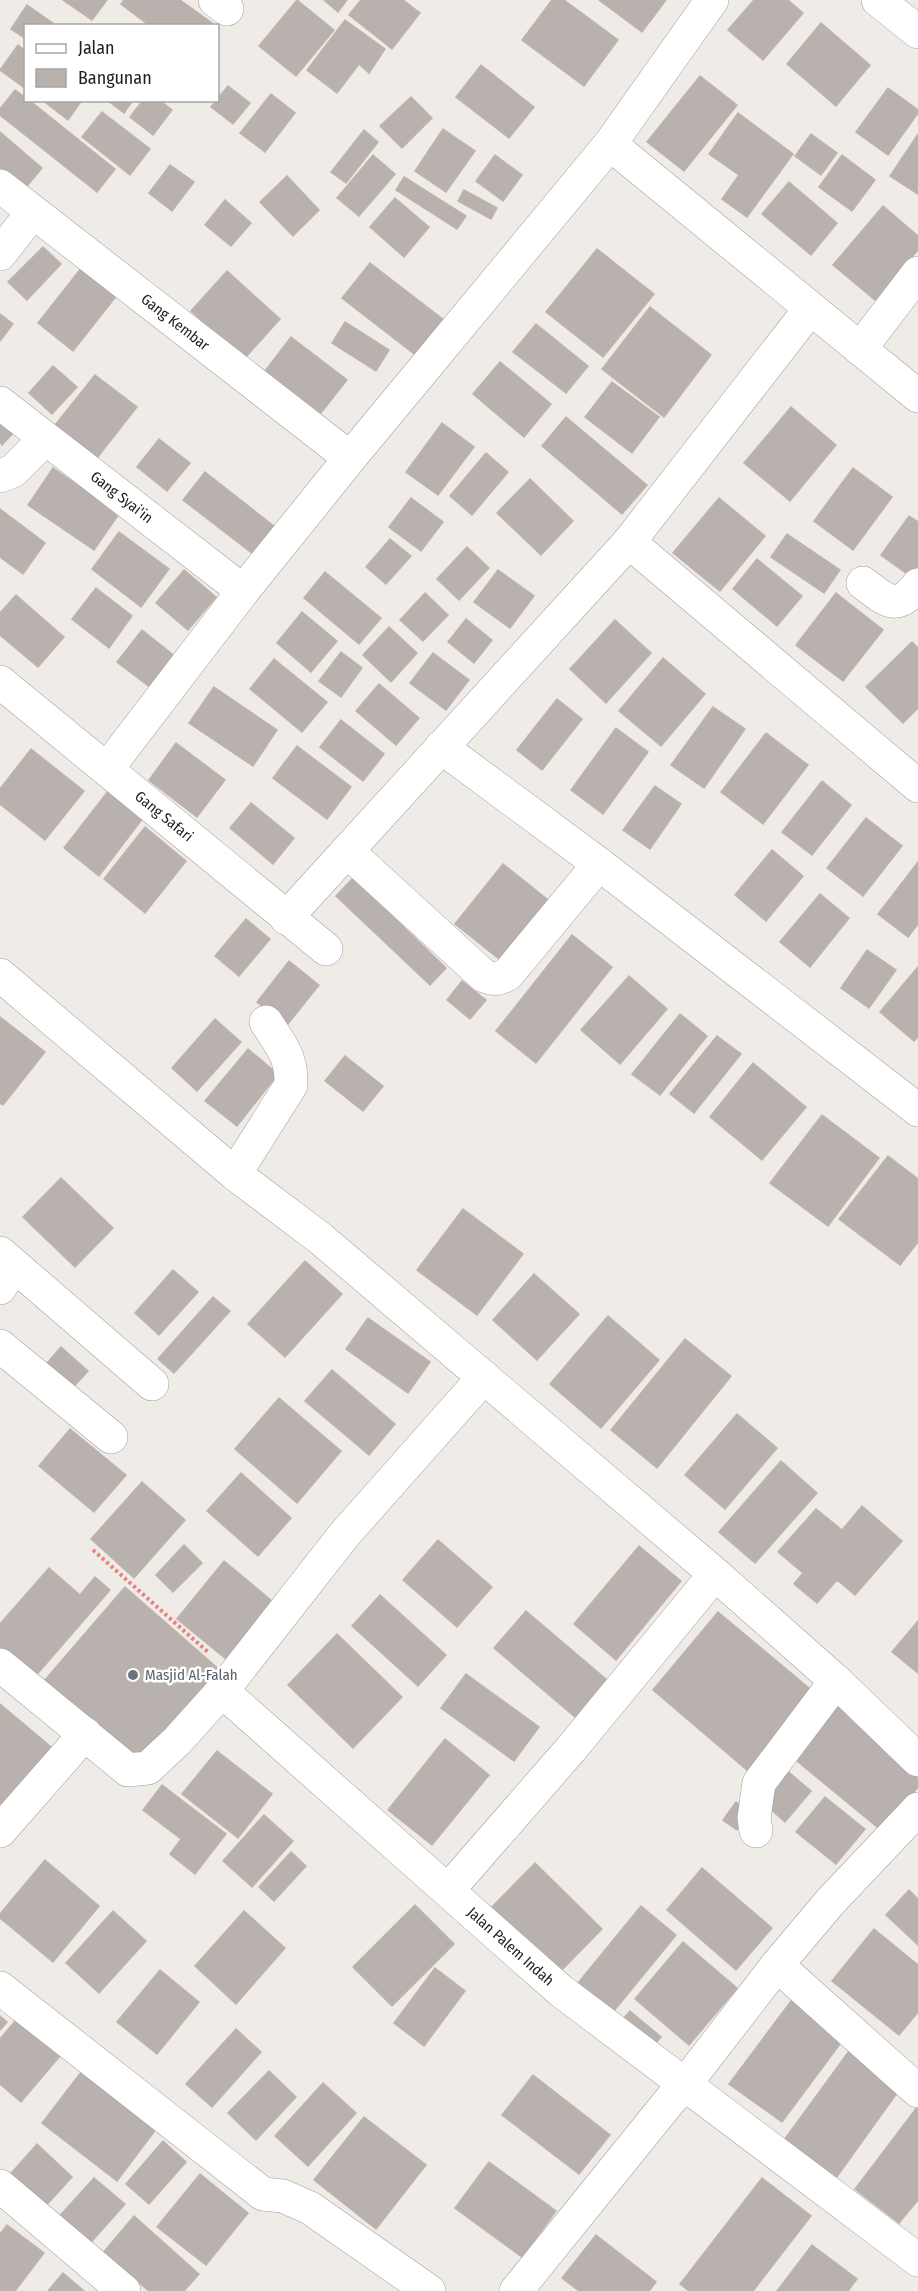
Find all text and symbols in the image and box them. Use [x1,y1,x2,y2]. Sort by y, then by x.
legend [24,24,219,102]
text: Jalan [78,37,115,59]
text: Bangunan [78,67,152,89]
street label: Gang Kembar [138,290,214,355]
street label: Gang Syai'in [87,467,157,527]
street label: Gang Safari [131,787,197,845]
place label: Masjid Al-Falah [145,1666,238,1684]
marker: Masjid Al-Falah [126,1668,140,1682]
street label: Jalan Palem Indah [464,1903,558,1990]

